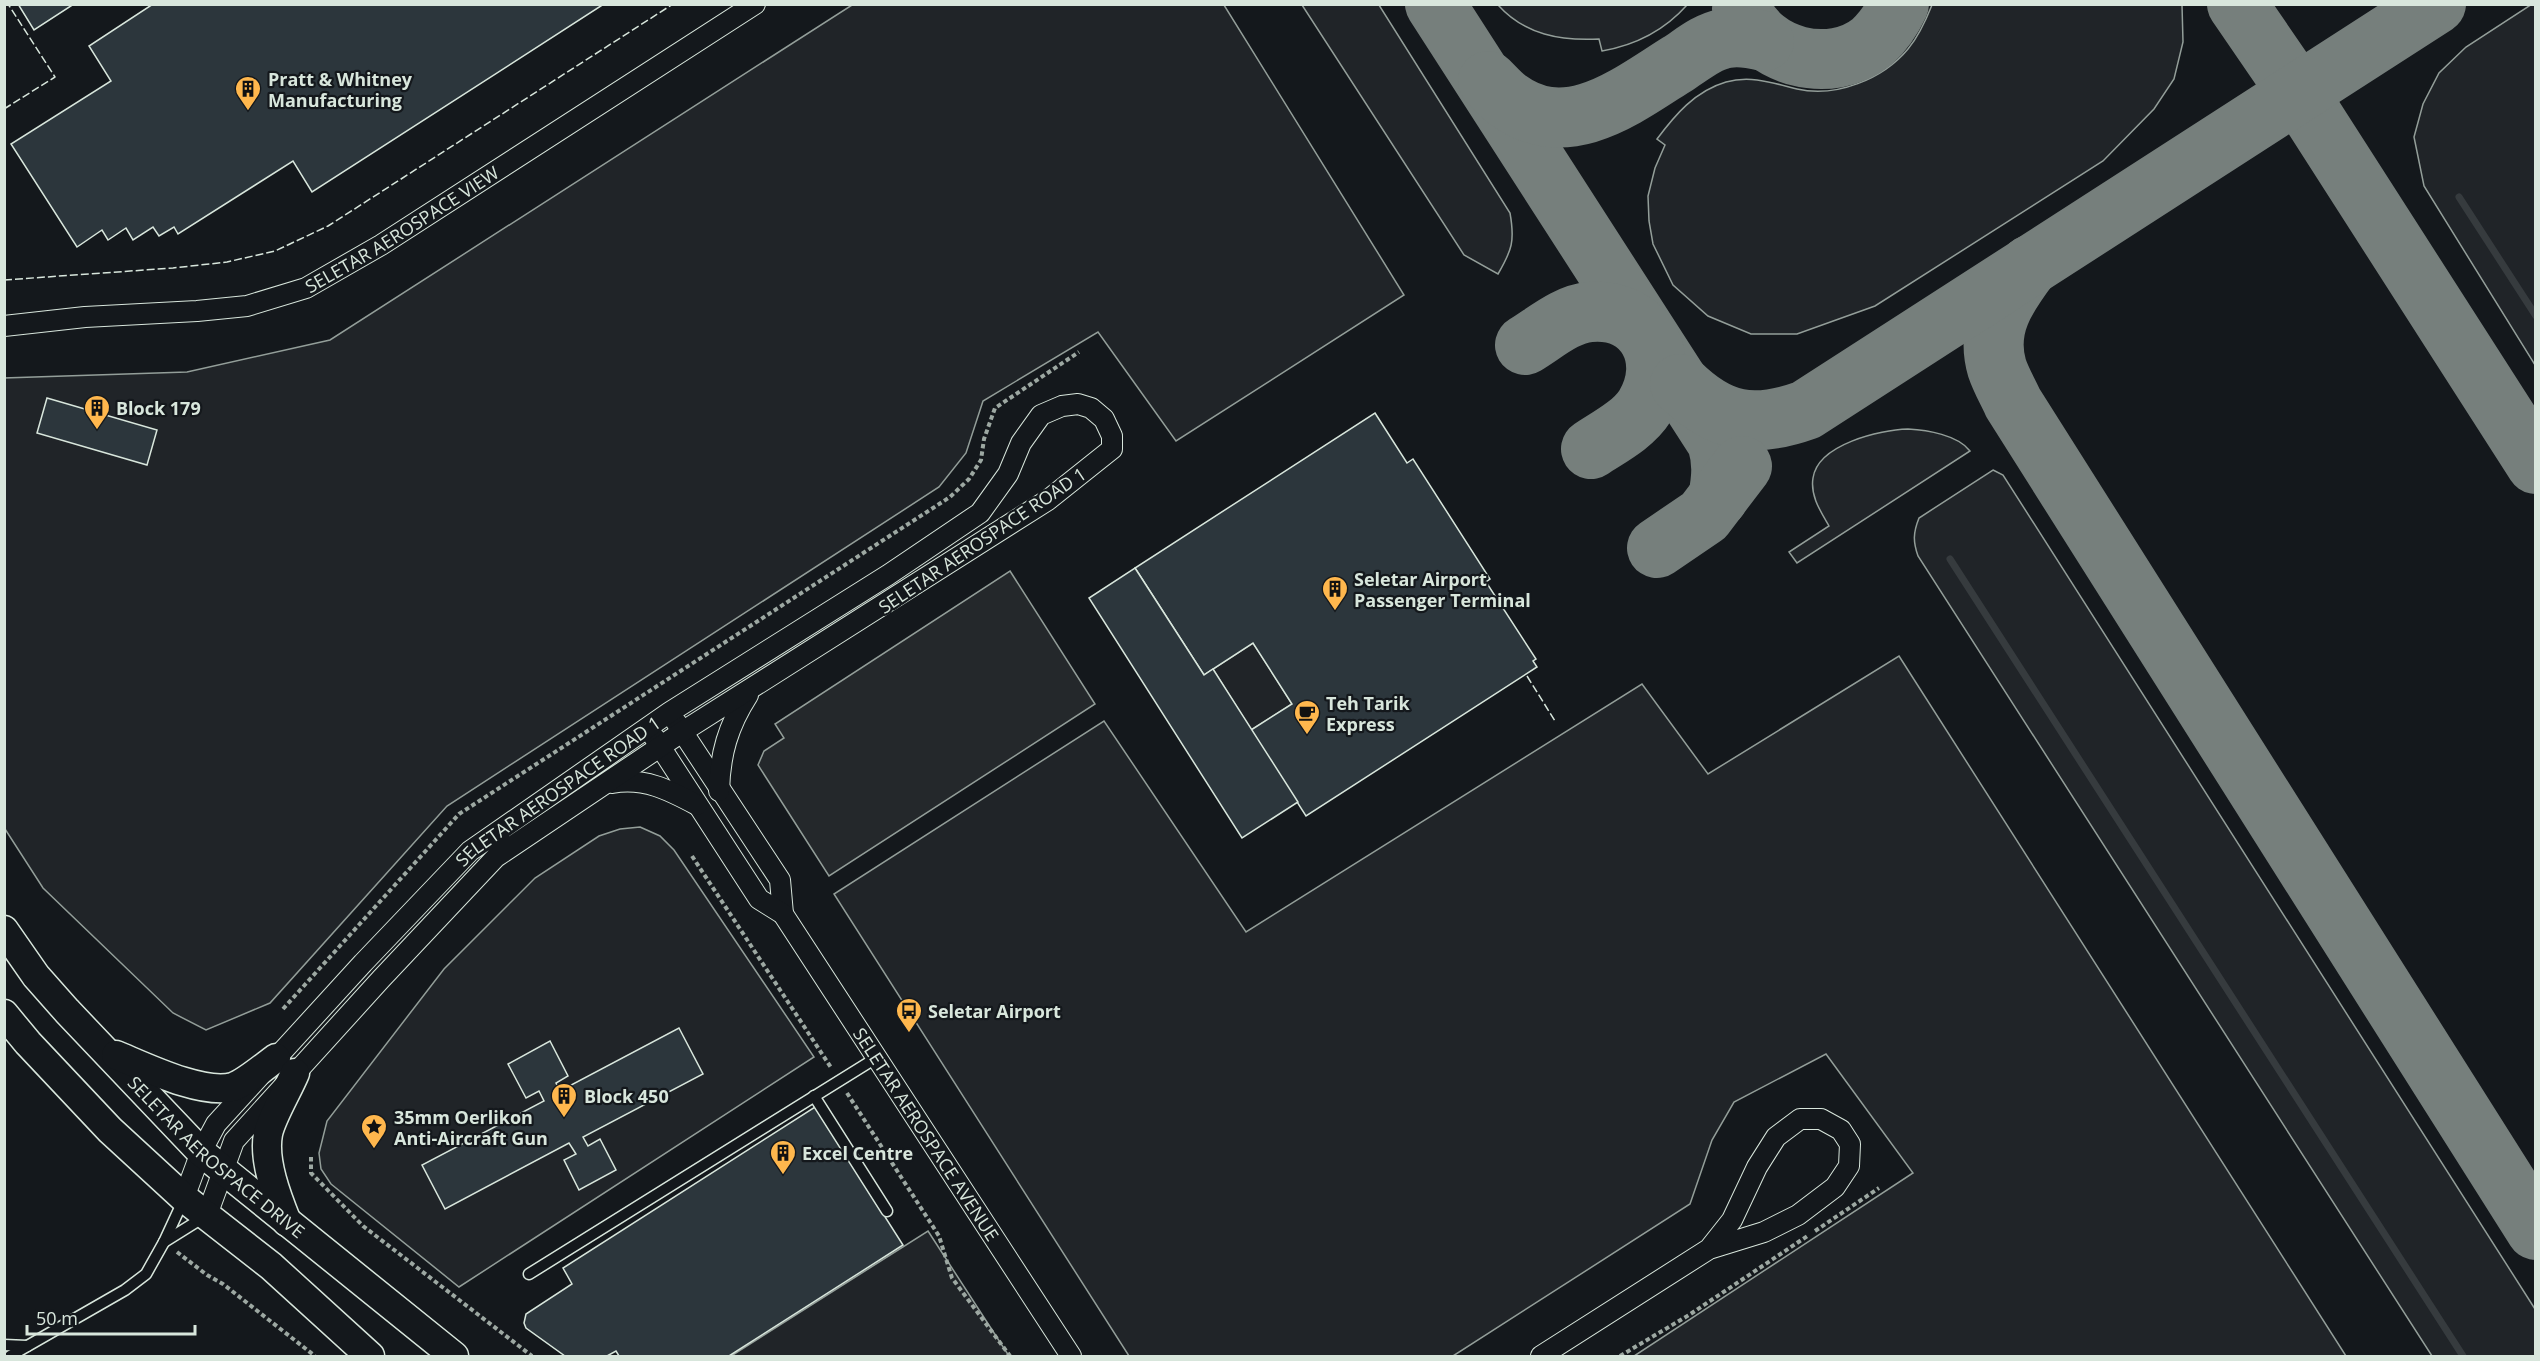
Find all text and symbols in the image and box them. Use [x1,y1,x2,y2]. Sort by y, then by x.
place label: Pratt & Whitney Manufacturing [268,67,413,112]
building icon: Pratt & Whitney Manufacturing [233,74,263,112]
street label: SELETAR AEROSPACE VIEW [301,160,504,298]
building icon: Block 179 [82,393,112,431]
place label: Block 179 [116,396,201,420]
street label: SELETAR AEROSPACE ROAD 1 [874,461,1090,619]
place label: Seletar Airport Passenger Terminal [1354,567,1531,612]
building icon: Seletar Airport Passenger Terminal [1320,574,1350,612]
place label: Teh Tarik Express [1326,691,1411,736]
cafe icon: Teh Tarik Express [1292,698,1322,736]
street label: SELETAR AEROSPACE ROAD 1 [450,710,665,871]
bus stop icon: Seletar Airport [894,996,924,1034]
place label: Seletar Airport [928,999,1061,1023]
street label: SELETAR AEROSPACE AVENUE [848,1023,1005,1245]
street label: SELETAR AEROSPACE DRIVE [123,1071,310,1243]
building icon: Block 450 [549,1081,579,1119]
place label: Block 450 [584,1084,669,1108]
place label: 35mm Oerlikon Anti-Aircraft Gun [394,1105,548,1150]
place icon: 35mm Oerlikon Anti-Aircraft Gun [359,1112,389,1150]
building icon: Excel Centre [768,1138,798,1176]
place label: Excel Centre [802,1141,913,1165]
scale bar [27,1298,195,1336]
text: 50 m [36,1306,78,1330]

